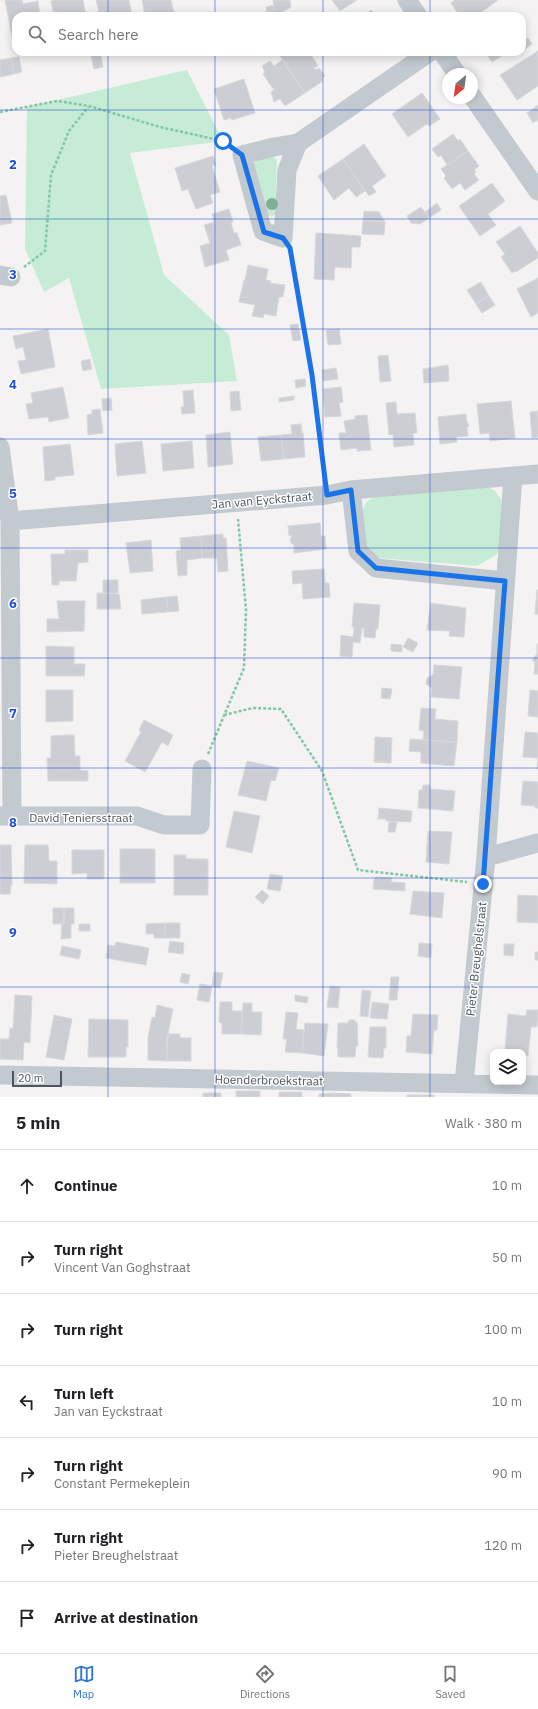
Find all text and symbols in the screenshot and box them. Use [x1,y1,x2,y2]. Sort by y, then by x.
search box [12,12,526,56]
icon: search [26,23,48,45]
text: Search here [58,25,138,44]
north arrow [442,68,478,104]
route start [214,132,232,150]
text: 2 [9,156,17,173]
text: 3 [9,266,17,283]
text: 4 [9,376,17,393]
text: 5 [9,485,17,502]
street label: Jan van Eyckstraat [211,488,313,512]
text: 6 [9,595,17,612]
text: 7 [9,705,17,722]
street label: David Teniersstraat [29,810,133,825]
text: 8 [9,814,17,831]
route end [474,875,492,893]
street label: Pieter Breughelstraat [463,901,489,1017]
text: 9 [9,924,17,941]
map controls [490,1049,526,1085]
button: layers [490,1049,526,1085]
scale bar [12,1069,62,1088]
text: 20 m [18,1071,43,1085]
street label: Hoenderbroekstraat [215,1072,323,1088]
text: 5 min [16,1112,60,1134]
text: Walk · 380 m [445,1115,522,1132]
icon: ahead [16,1175,38,1197]
text: Continue [54,1176,118,1195]
text: 10 m [492,1177,522,1194]
text: Turn right [54,1240,123,1259]
icon: right [16,1247,38,1269]
text: 50 m [492,1249,522,1266]
text: Vincent Van Goghstraat [54,1259,191,1276]
icon: right [16,1319,38,1341]
text: Turn right [54,1320,123,1339]
text: 100 m [484,1321,522,1338]
text: Turn left [54,1384,114,1403]
icon: left [16,1391,38,1413]
text: 10 m [492,1393,522,1410]
text: Jan van Eyckstraat [54,1403,163,1420]
text: Turn right [54,1456,123,1475]
icon: right [16,1463,38,1485]
text: 90 m [492,1465,522,1482]
text: Constant Permekeplein [54,1475,190,1492]
text: Turn right [54,1528,123,1547]
icon: right [16,1535,38,1557]
text: 120 m [484,1537,522,1554]
text: Pieter Breughelstraat [54,1547,178,1564]
icon: arrive [16,1607,38,1629]
text: Arrive at destination [54,1608,198,1627]
tab: Map [73,1663,95,1701]
tab: Directions [240,1663,290,1701]
tab: Saved [435,1663,465,1701]

